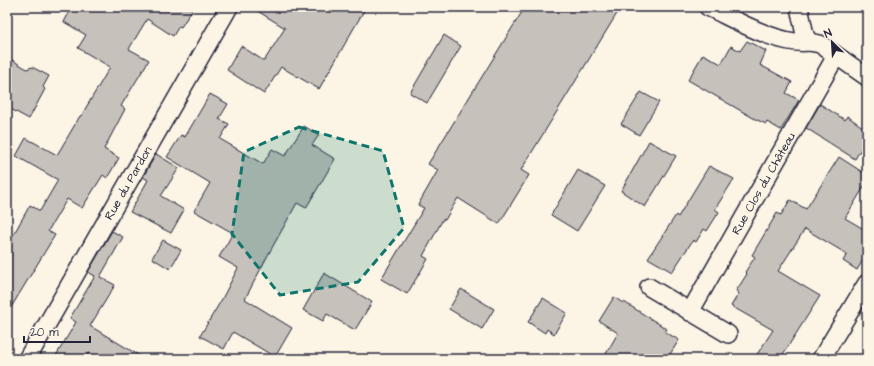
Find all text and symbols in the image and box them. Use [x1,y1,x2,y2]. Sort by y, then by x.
north arrow [812,22,852,62]
text: N [822,25,834,42]
street label: Rue Clos du Château [728,129,800,238]
street label: Rue du Pardon [101,143,156,223]
scale bar [24,318,90,344]
text: 20 m [30,324,59,341]

